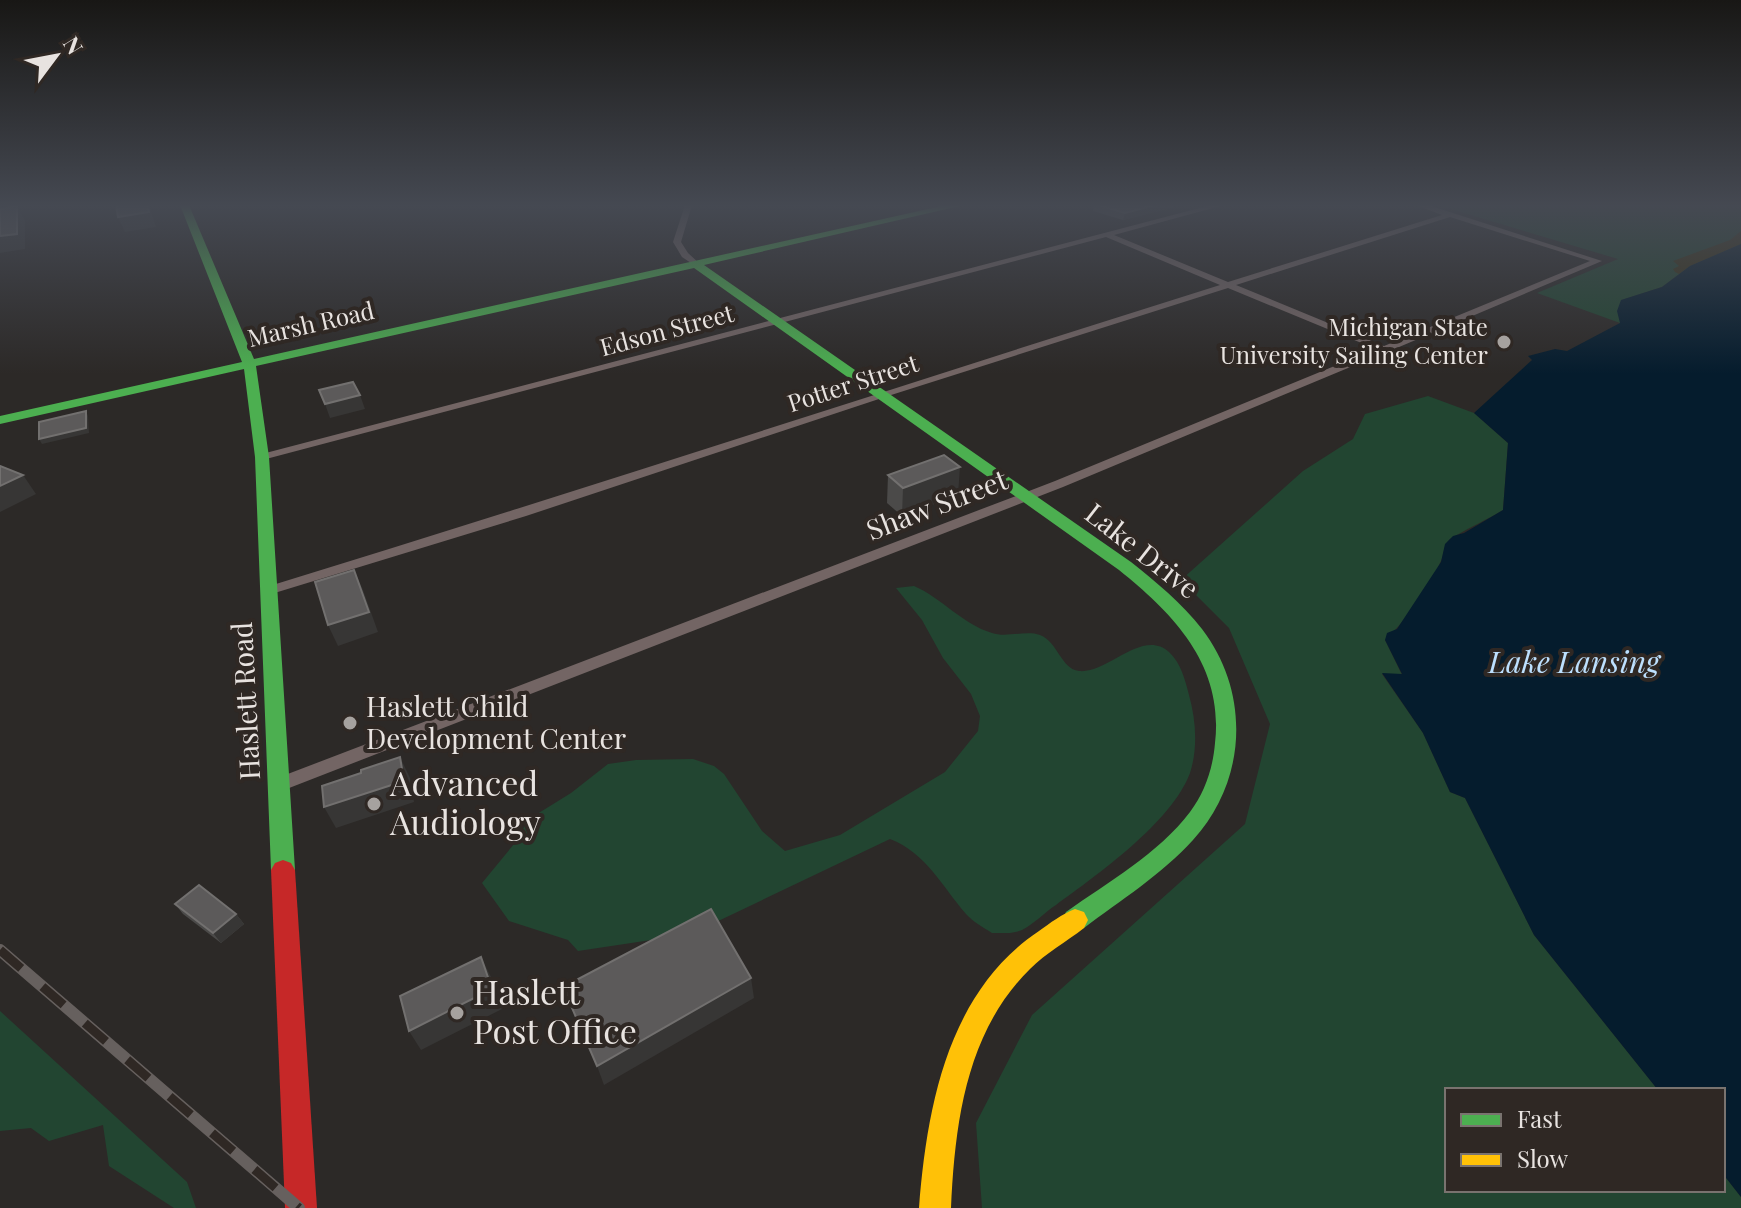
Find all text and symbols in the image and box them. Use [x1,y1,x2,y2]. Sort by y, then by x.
north arrow [16,16,96,96]
text: N [57,30,91,60]
street label: Marsh Road [244,293,377,353]
street label: Edson Street [596,296,737,362]
place label: Michigan State University Sailing Center [1220,310,1488,370]
marker: Michigan State University Sailing Center [1495,333,1513,351]
street label: Potter Street [783,346,922,418]
street label: Shaw Street [861,459,1013,547]
street label: Lake Drive [1078,494,1207,606]
street label: Haslett Road [222,621,267,781]
water label: Lake Lansing [1486,641,1662,681]
place label: Haslett Child Development Center [366,687,627,756]
marker: Haslett Child Development Center [341,714,359,732]
place label: Advanced Audiology [389,759,541,844]
marker: Advanced Audiology [365,795,383,813]
place label: Haslett Post Office [473,968,637,1053]
marker: Haslett Post Office [448,1004,466,1022]
legend [1445,1088,1725,1192]
text: Fast [1517,1102,1562,1134]
text: Slow [1517,1142,1569,1174]

